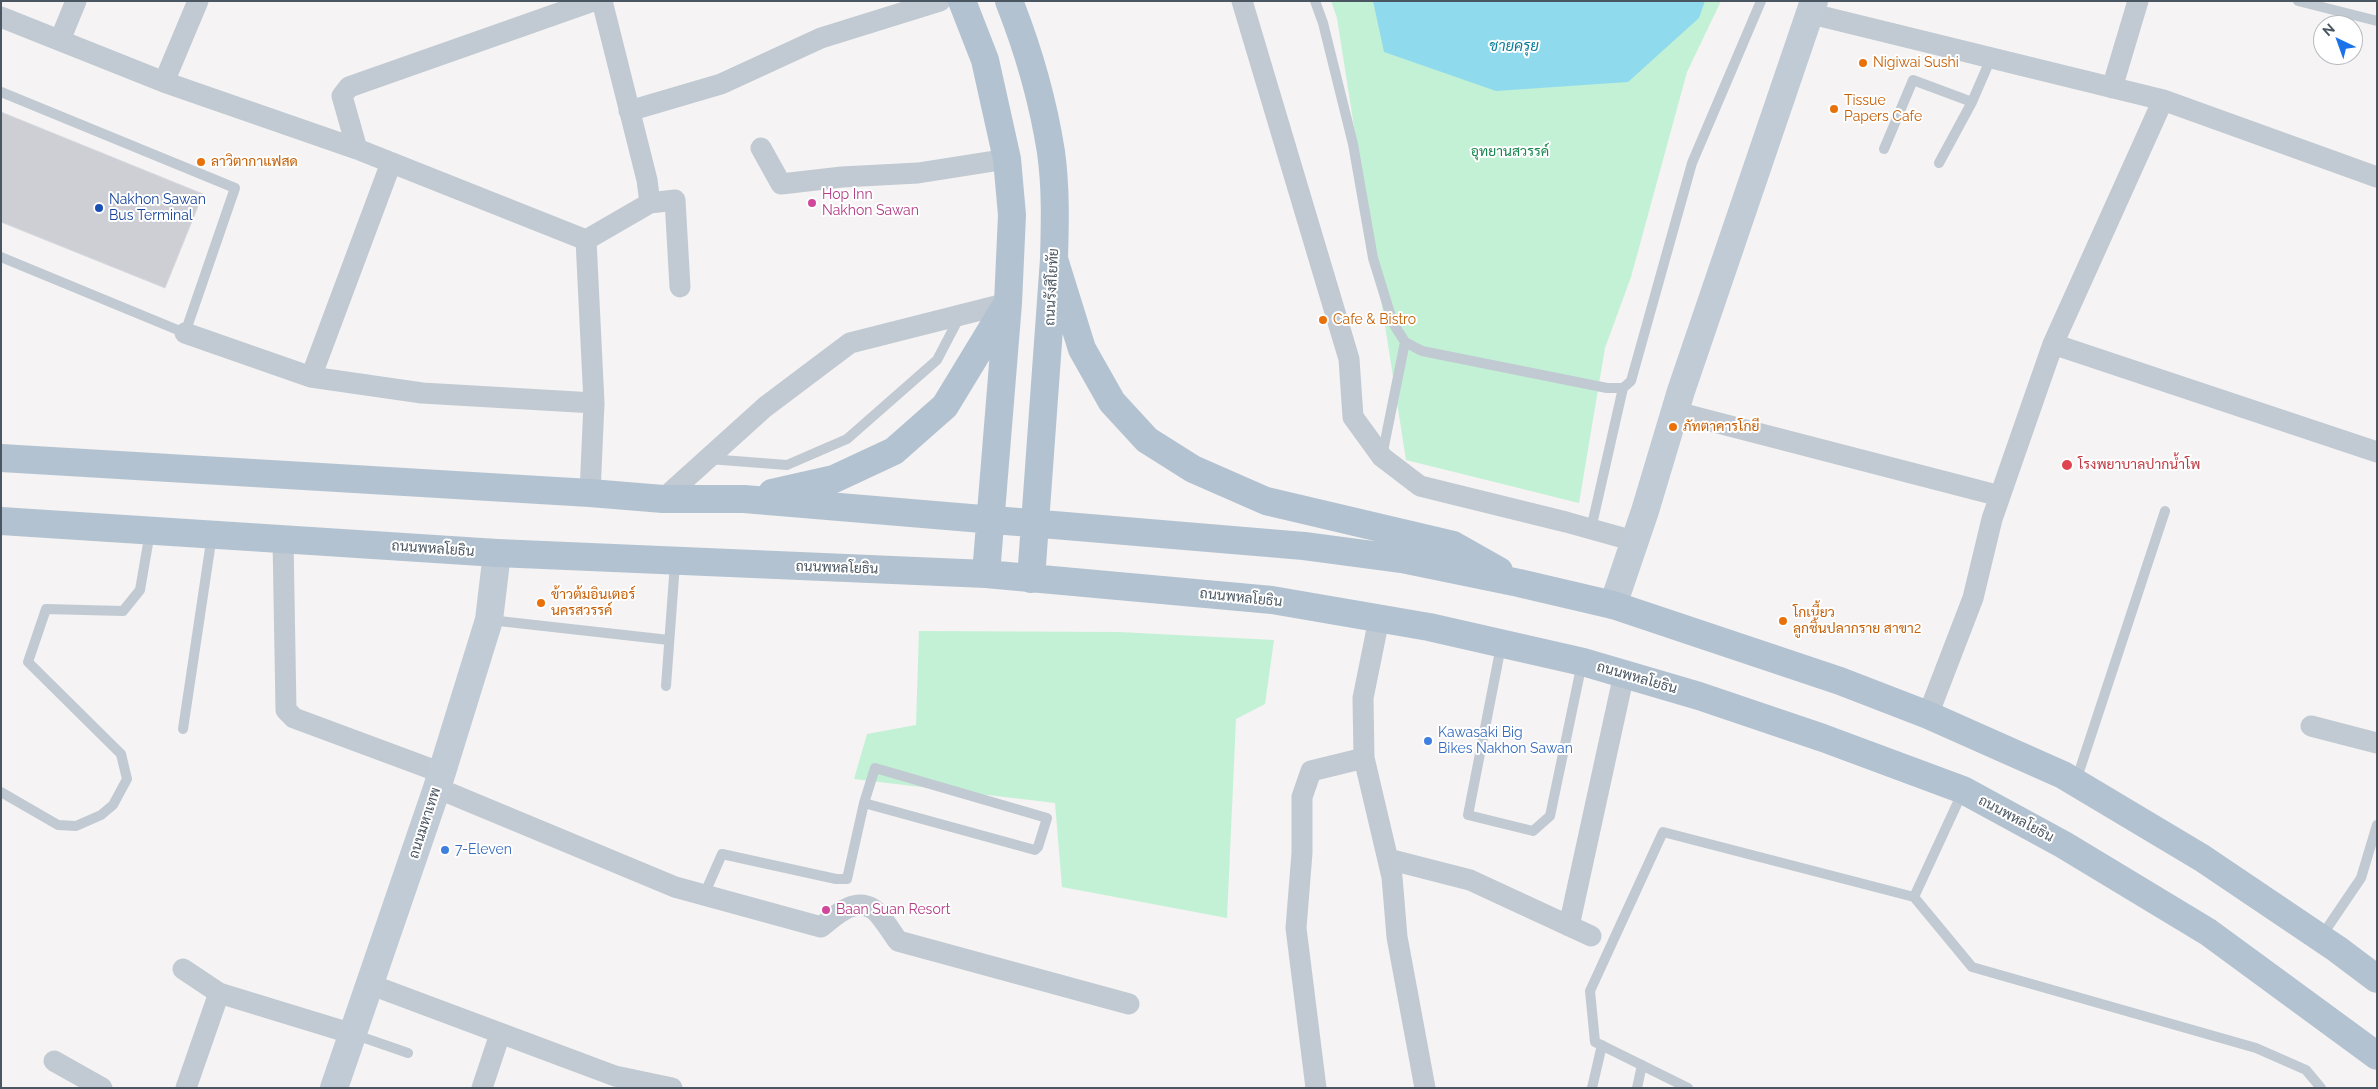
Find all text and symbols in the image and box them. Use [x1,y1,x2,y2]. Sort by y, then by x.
north arrow [2313,15,2363,65]
text: N [2319,20,2338,39]
water label: ชายครุย [1489,37,1539,55]
place label: Nigiwai Sushi [1873,55,1959,71]
marker: Nigiwai Sushi [1857,57,1869,69]
place label: Tissue Papers Cafe [1844,93,1922,125]
marker: Tissue Papers Cafe [1828,103,1840,115]
park label: อุทยานสวรรค์ [1471,144,1549,160]
place label: ลาวิตากาแฟสด [211,154,298,170]
marker: ลาวิตากาแฟสด [195,156,207,168]
place label: Hop Inn Nakhon Sawan [822,187,919,220]
place label: Nakhon Sawan Bus Terminal [109,192,206,224]
marker: Hop Inn Nakhon Sawan [806,197,818,209]
marker: Nakhon Sawan Bus Terminal [93,202,105,214]
street label: ถนนรังสิโยทัย [1042,248,1062,326]
place label: Cafe & Bistro [1333,312,1416,328]
marker: Cafe & Bistro [1317,314,1329,326]
place label: ภัทตาคารโกยี [1683,419,1759,435]
marker: ภัทตาคารโกยี [1667,421,1679,433]
place label: โรงพยาบาลปากน้ำโพ [2078,457,2200,473]
marker: โรงพยาบาลปากน้ำโพ [2060,458,2074,472]
street label: ถนนพหลโยธิน [391,538,475,560]
street label: ถนนพหลโยธิน [795,558,879,578]
street label: ถนนพหลโยธิน [1199,585,1283,611]
place label: ข้าวต้มอินเตอร์ นครสวรรค์ [551,587,635,620]
marker: ข้าวต้มอินเตอร์ นครสวรรค์ [535,597,547,609]
place label: โกเนี้ยว ลูกชิ้นปลากราย สาขา2 [1793,605,1921,638]
marker: โกเนี้ยว ลูกชิ้นปลากราย สาขา2 [1777,615,1789,627]
street label: ถนนพหลโยธิน [1595,659,1679,697]
place label: Kawasaki Big Bikes Nakhon Sawan [1438,725,1573,758]
marker: Kawasaki Big Bikes Nakhon Sawan [1422,735,1434,747]
street label: ถนนมหาเทพ [406,785,444,861]
street label: ถนนพหลโยธิน [1975,792,2057,846]
place label: 7-Eleven [455,842,512,858]
marker: 7-Eleven [439,844,451,856]
place label: Baan Suan Resort [836,902,950,918]
marker: Baan Suan Resort [820,904,832,916]

